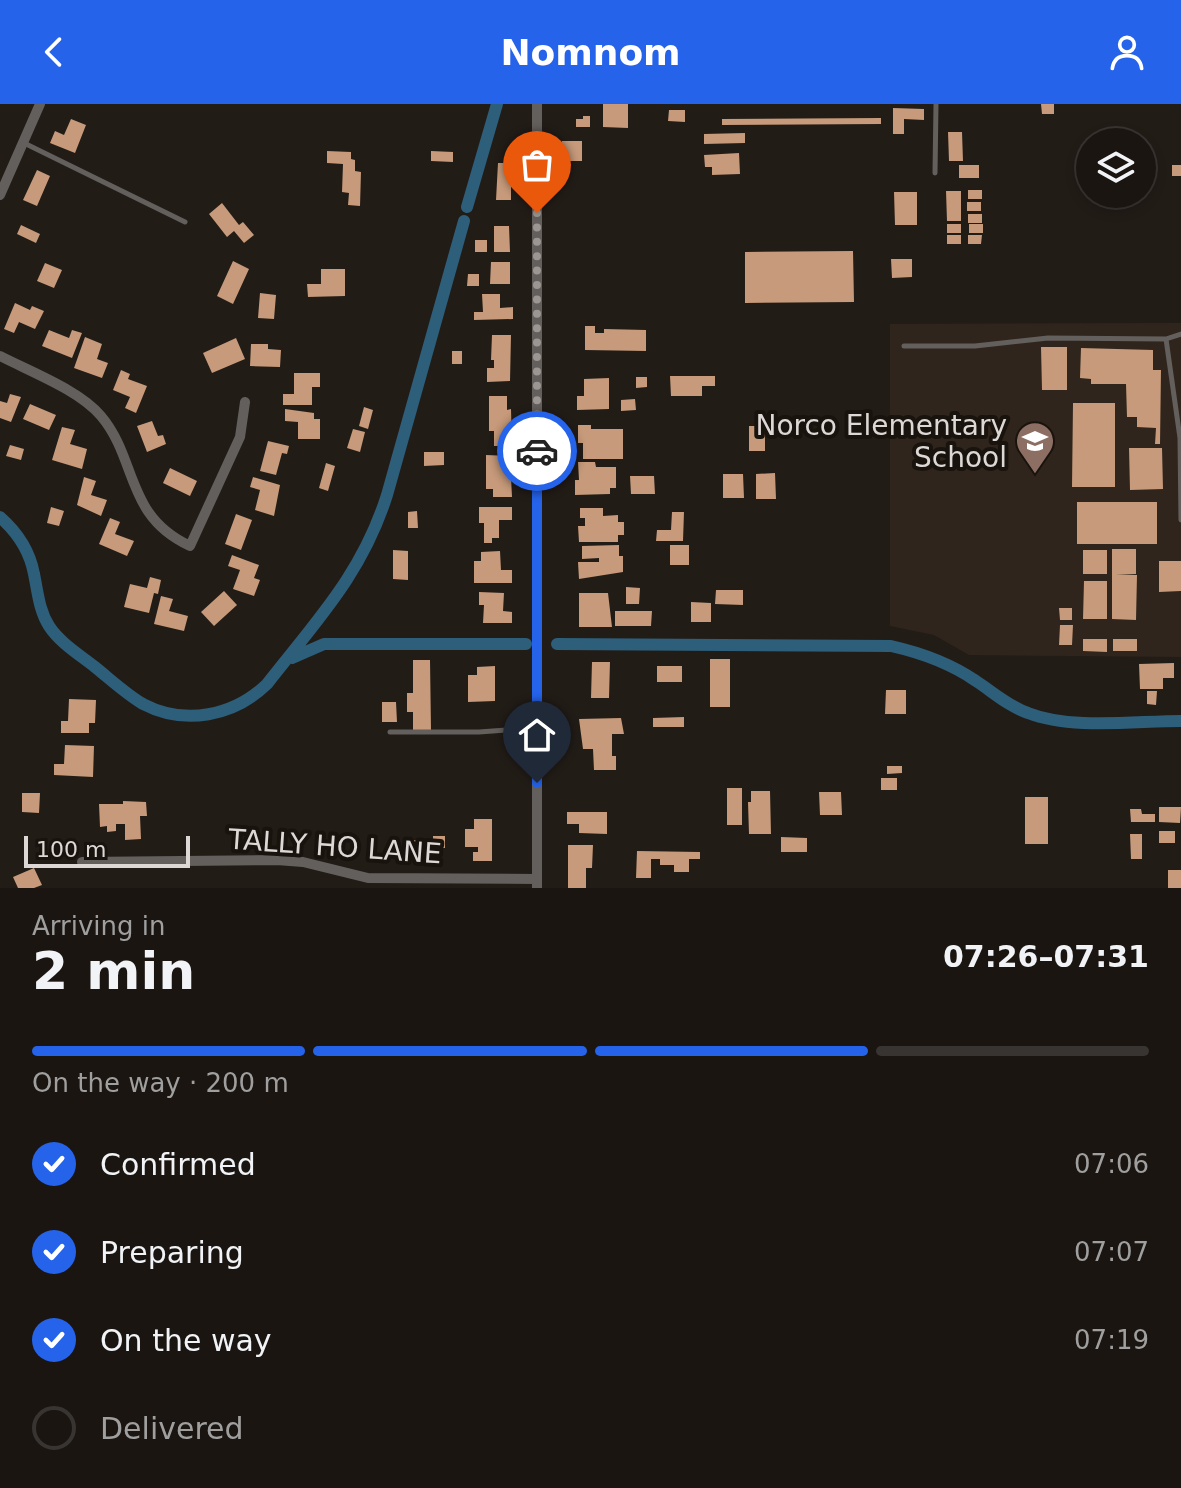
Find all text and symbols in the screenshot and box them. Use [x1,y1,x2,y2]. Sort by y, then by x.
icon: back [32,30,76,74]
icon: person [1105,30,1149,74]
text: Nomnom [500,32,681,73]
map controls [1076,128,1156,208]
button: layers [1076,128,1156,208]
pin [503,131,571,213]
icon: bag [515,143,559,187]
place label: Norco Elementary School [755,409,1007,474]
courier [497,411,577,491]
school or university icon: Norco Elementary School [1014,420,1056,475]
icon: car [515,429,559,473]
pin [503,701,571,783]
icon: home [515,713,559,757]
street label: TALLY HO LANE [226,823,443,870]
scale bar [24,832,190,868]
text: 100 m [36,837,106,862]
text: Arriving in [32,911,166,941]
text: 07:26–07:31 [943,939,1149,974]
text: 2 min [32,941,195,1001]
text: On the way · 200 m [32,1068,289,1098]
icon: check [32,1142,76,1186]
text: Confirmed [100,1147,256,1182]
text: 07:06 [1074,1149,1149,1179]
icon: check [32,1230,76,1274]
text: Preparing [100,1235,244,1270]
text: 07:07 [1074,1237,1149,1267]
icon: check [32,1318,76,1362]
text: On the way [100,1323,272,1358]
text: 07:19 [1074,1325,1149,1355]
text: Delivered [100,1411,244,1446]

